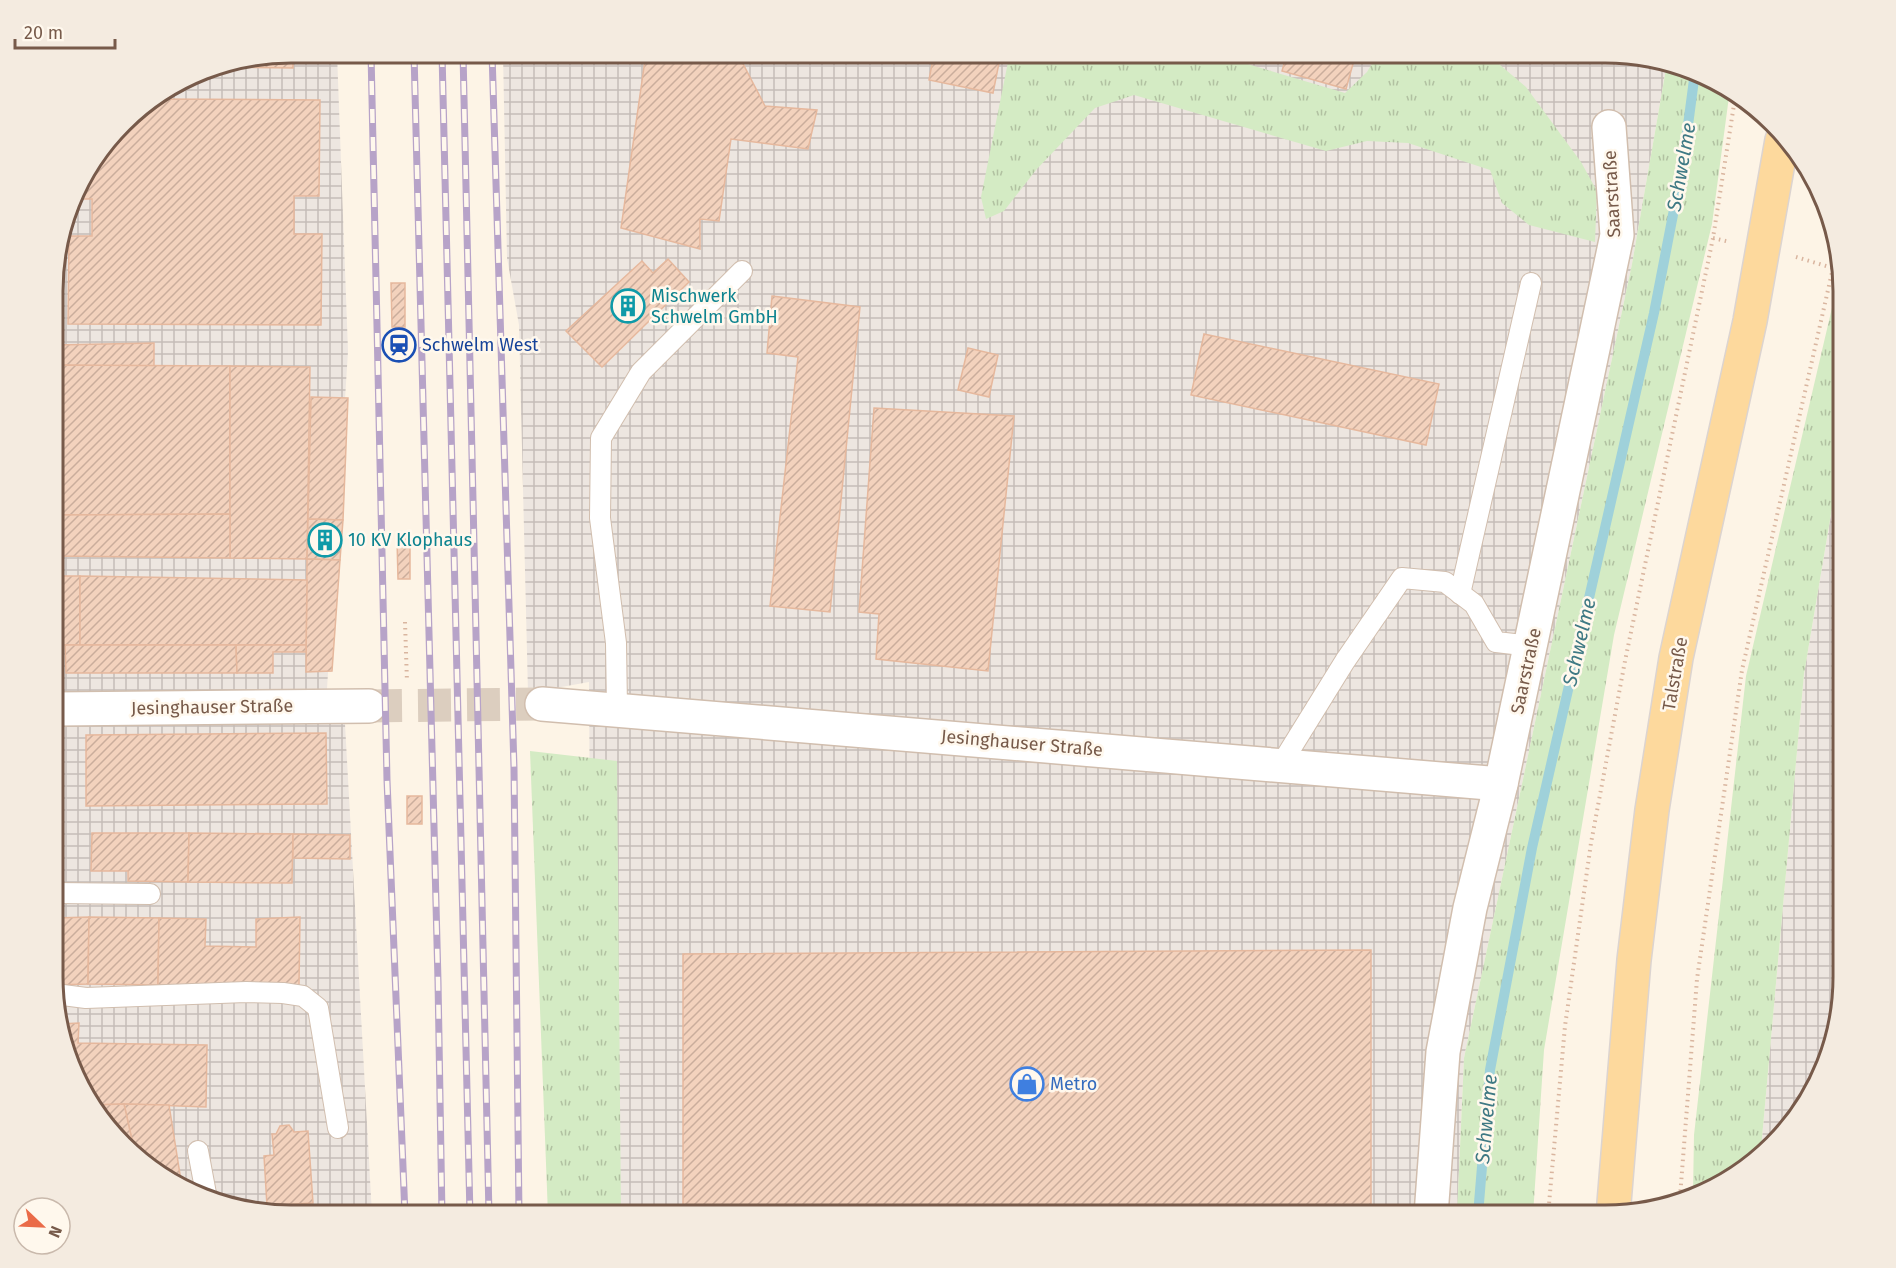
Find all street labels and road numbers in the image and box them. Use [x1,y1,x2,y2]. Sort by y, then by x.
street label: Saarstraße [1599,150,1625,238]
street label: Saarstraße [1506,626,1546,716]
street label: Talstraße [1658,635,1692,713]
street label: Jesinghauser Straße [131,695,293,719]
street label: Jesinghauser Straße [940,725,1104,761]

